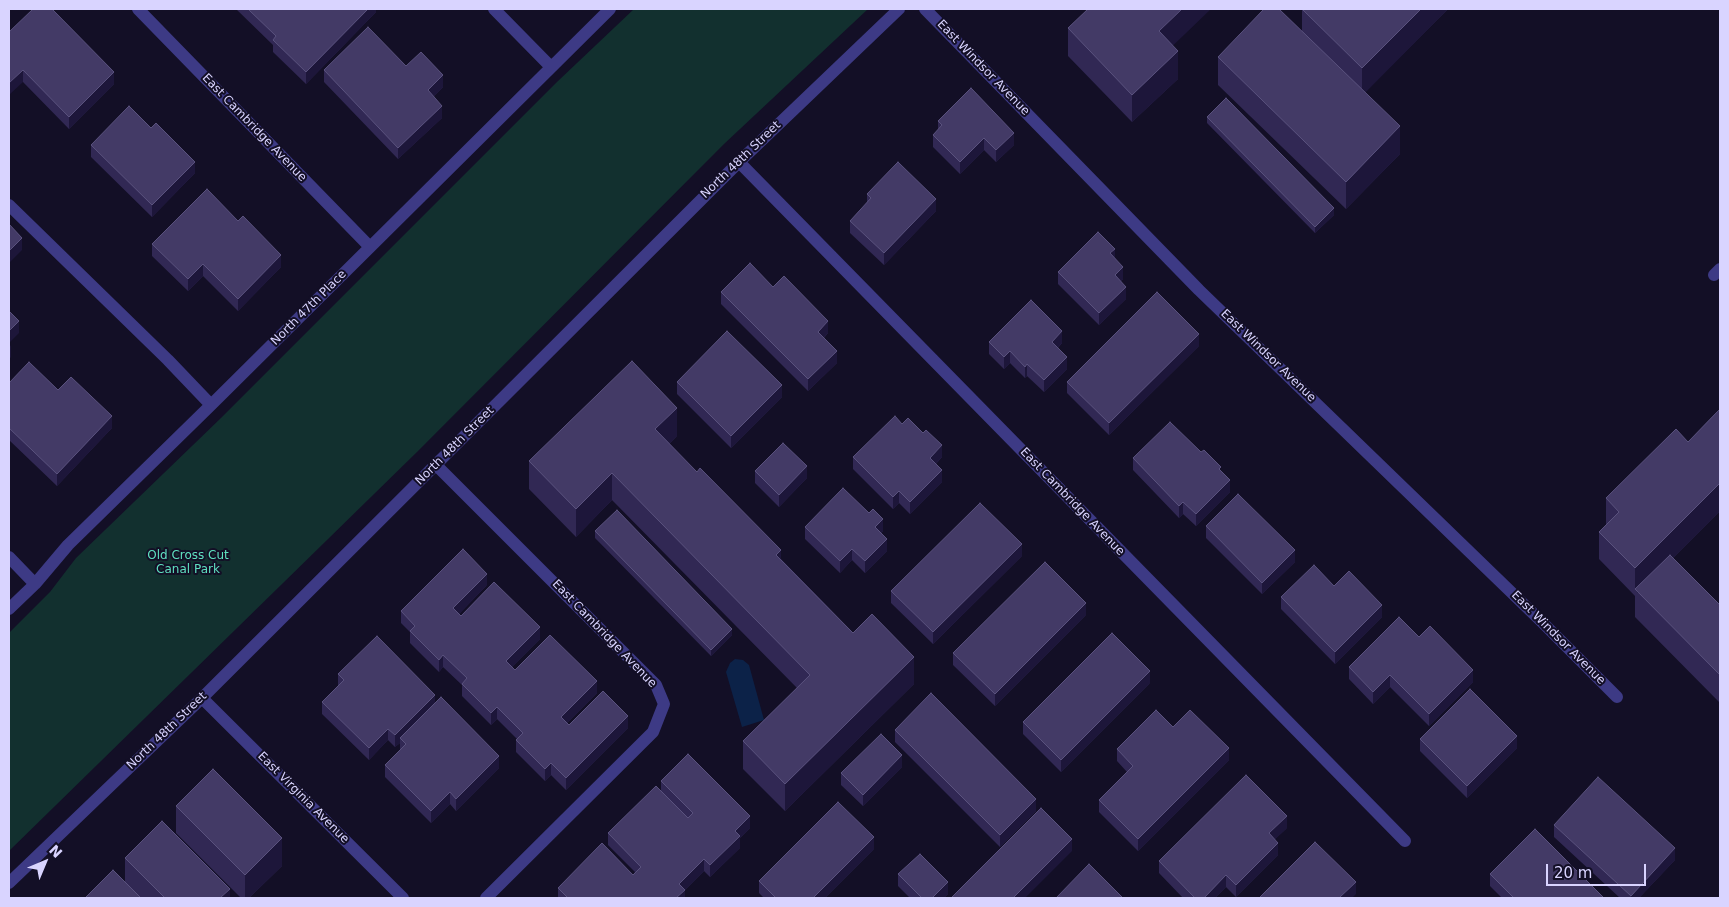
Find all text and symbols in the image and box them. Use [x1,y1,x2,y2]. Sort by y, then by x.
street label: East Windsor Avenue [934,17,1032,119]
street label: East Cambridge Avenue [199,71,309,185]
street label: North 48th Street [698,118,784,202]
street label: North 47th Place [268,267,350,349]
street label: East Windsor Avenue [1217,307,1319,405]
street label: North 48th Street [413,404,497,488]
street label: East Cambridge Avenue [1017,445,1127,559]
park label: Old Cross Cut Canal Park [147,549,229,577]
street label: East Cambridge Avenue [549,577,659,691]
street label: East Windsor Avenue [1508,588,1608,688]
street label: North 48th Street [124,689,210,773]
street label: East Virginia Avenue [254,749,352,847]
north arrow [20,837,70,887]
text: N [46,842,65,861]
scale bar [1549,854,1649,886]
text: 20 m [1554,864,1592,882]

